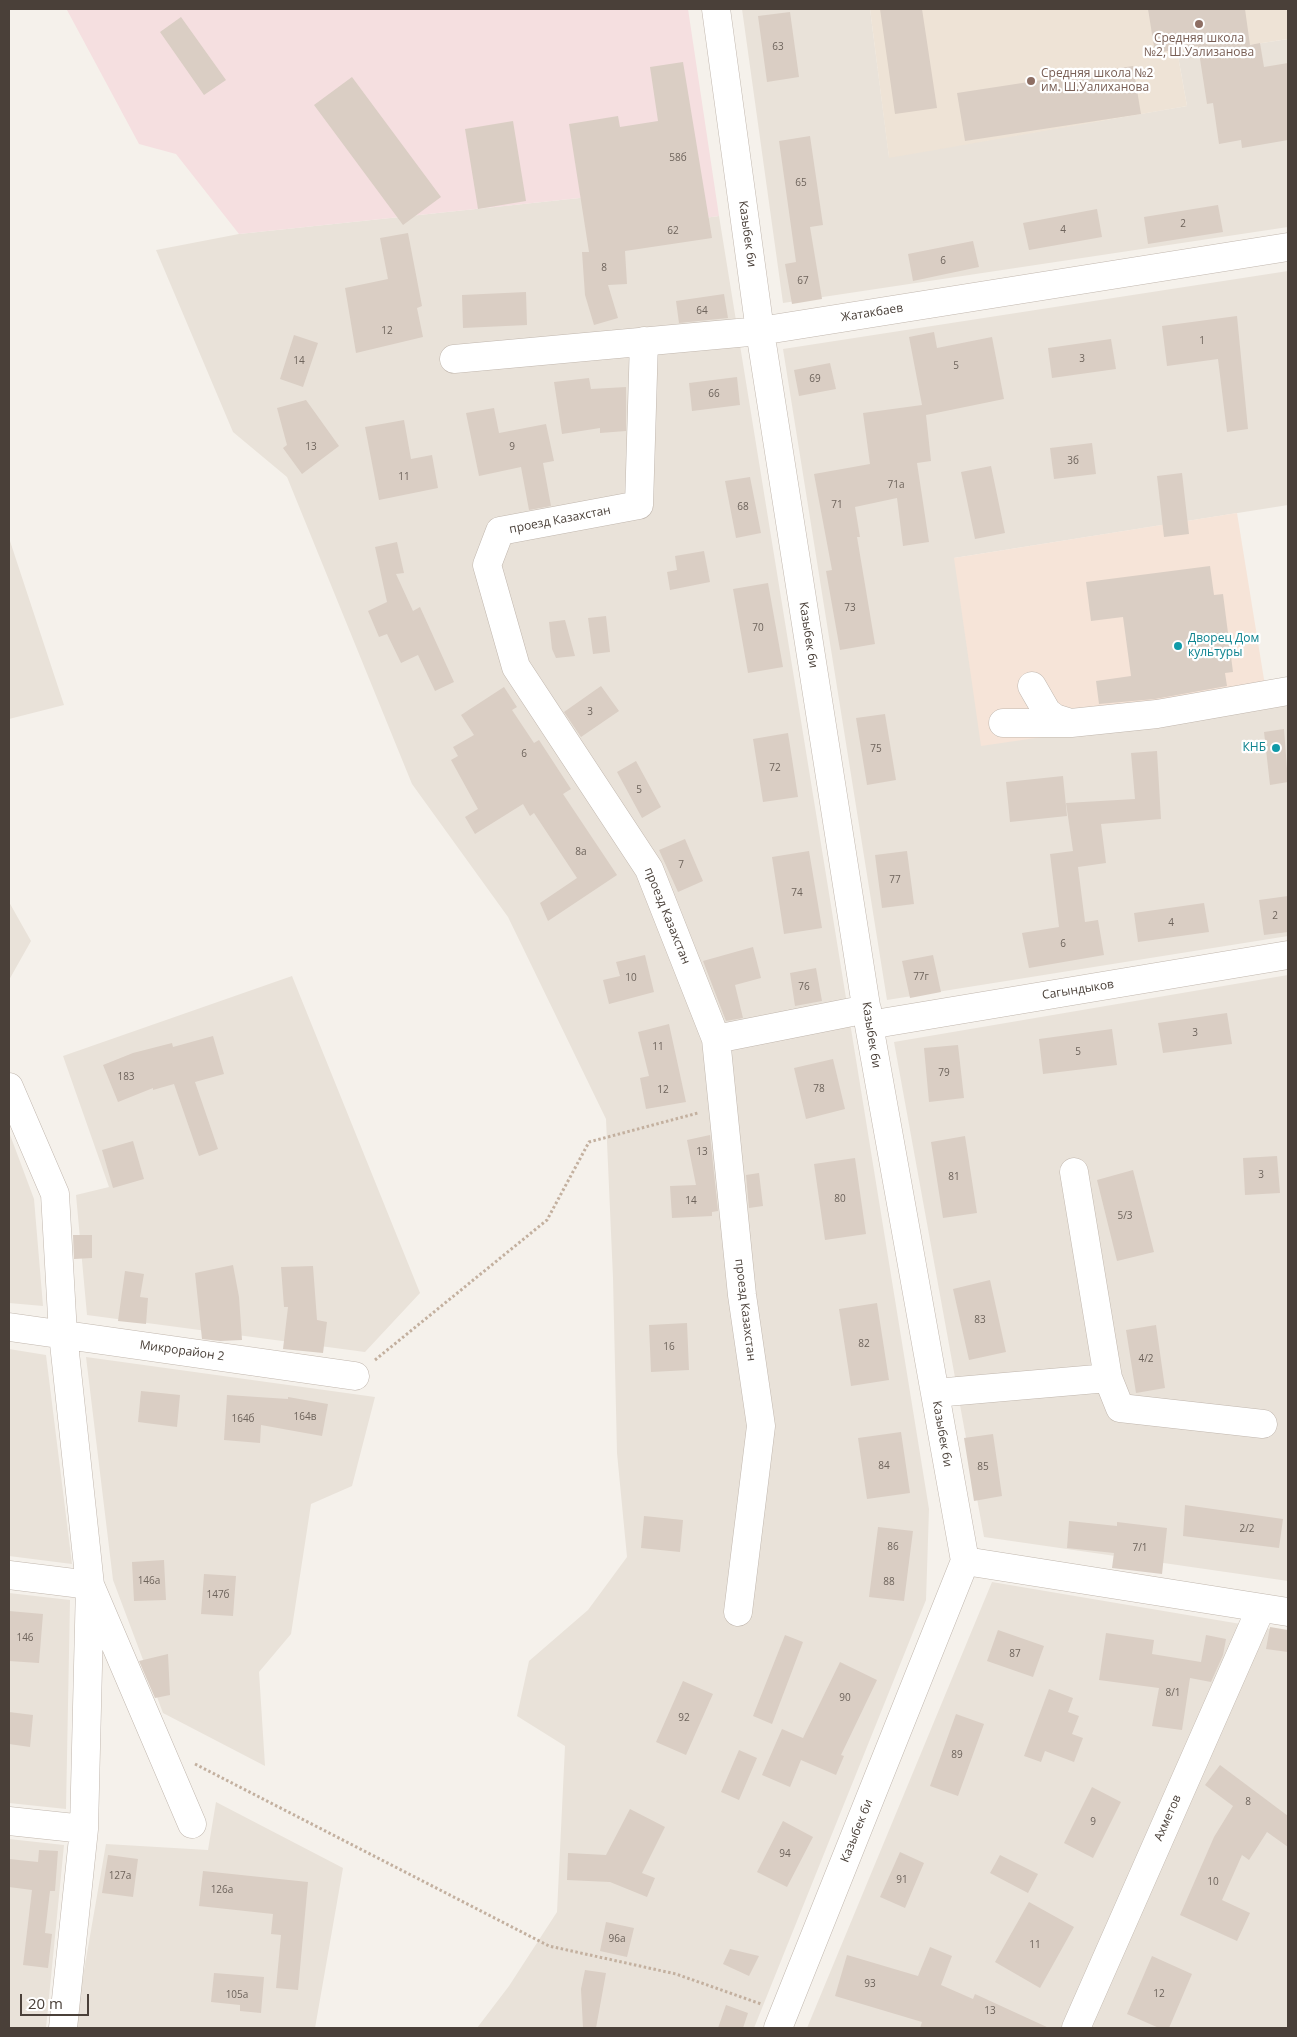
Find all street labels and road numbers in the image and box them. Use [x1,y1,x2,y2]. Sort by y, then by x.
street label: Казыбек би [735,200,759,268]
street label: Жатакбаев [840,301,904,325]
street label: проезд Казахстан [508,503,612,537]
street label: Казыбек би [796,601,820,669]
street label: проезд Казахстан [641,866,693,966]
street label: Сагындыков [1041,977,1115,1003]
street label: Казыбек би [859,1001,883,1069]
street label: проезд Казахстан [732,1258,758,1362]
street label: Микрорайон 2 [139,1338,225,1364]
street label: Казыбек би [929,1400,955,1468]
street label: Ахметов [1151,1793,1185,1843]
street label: Казыбек би [838,1797,876,1865]

